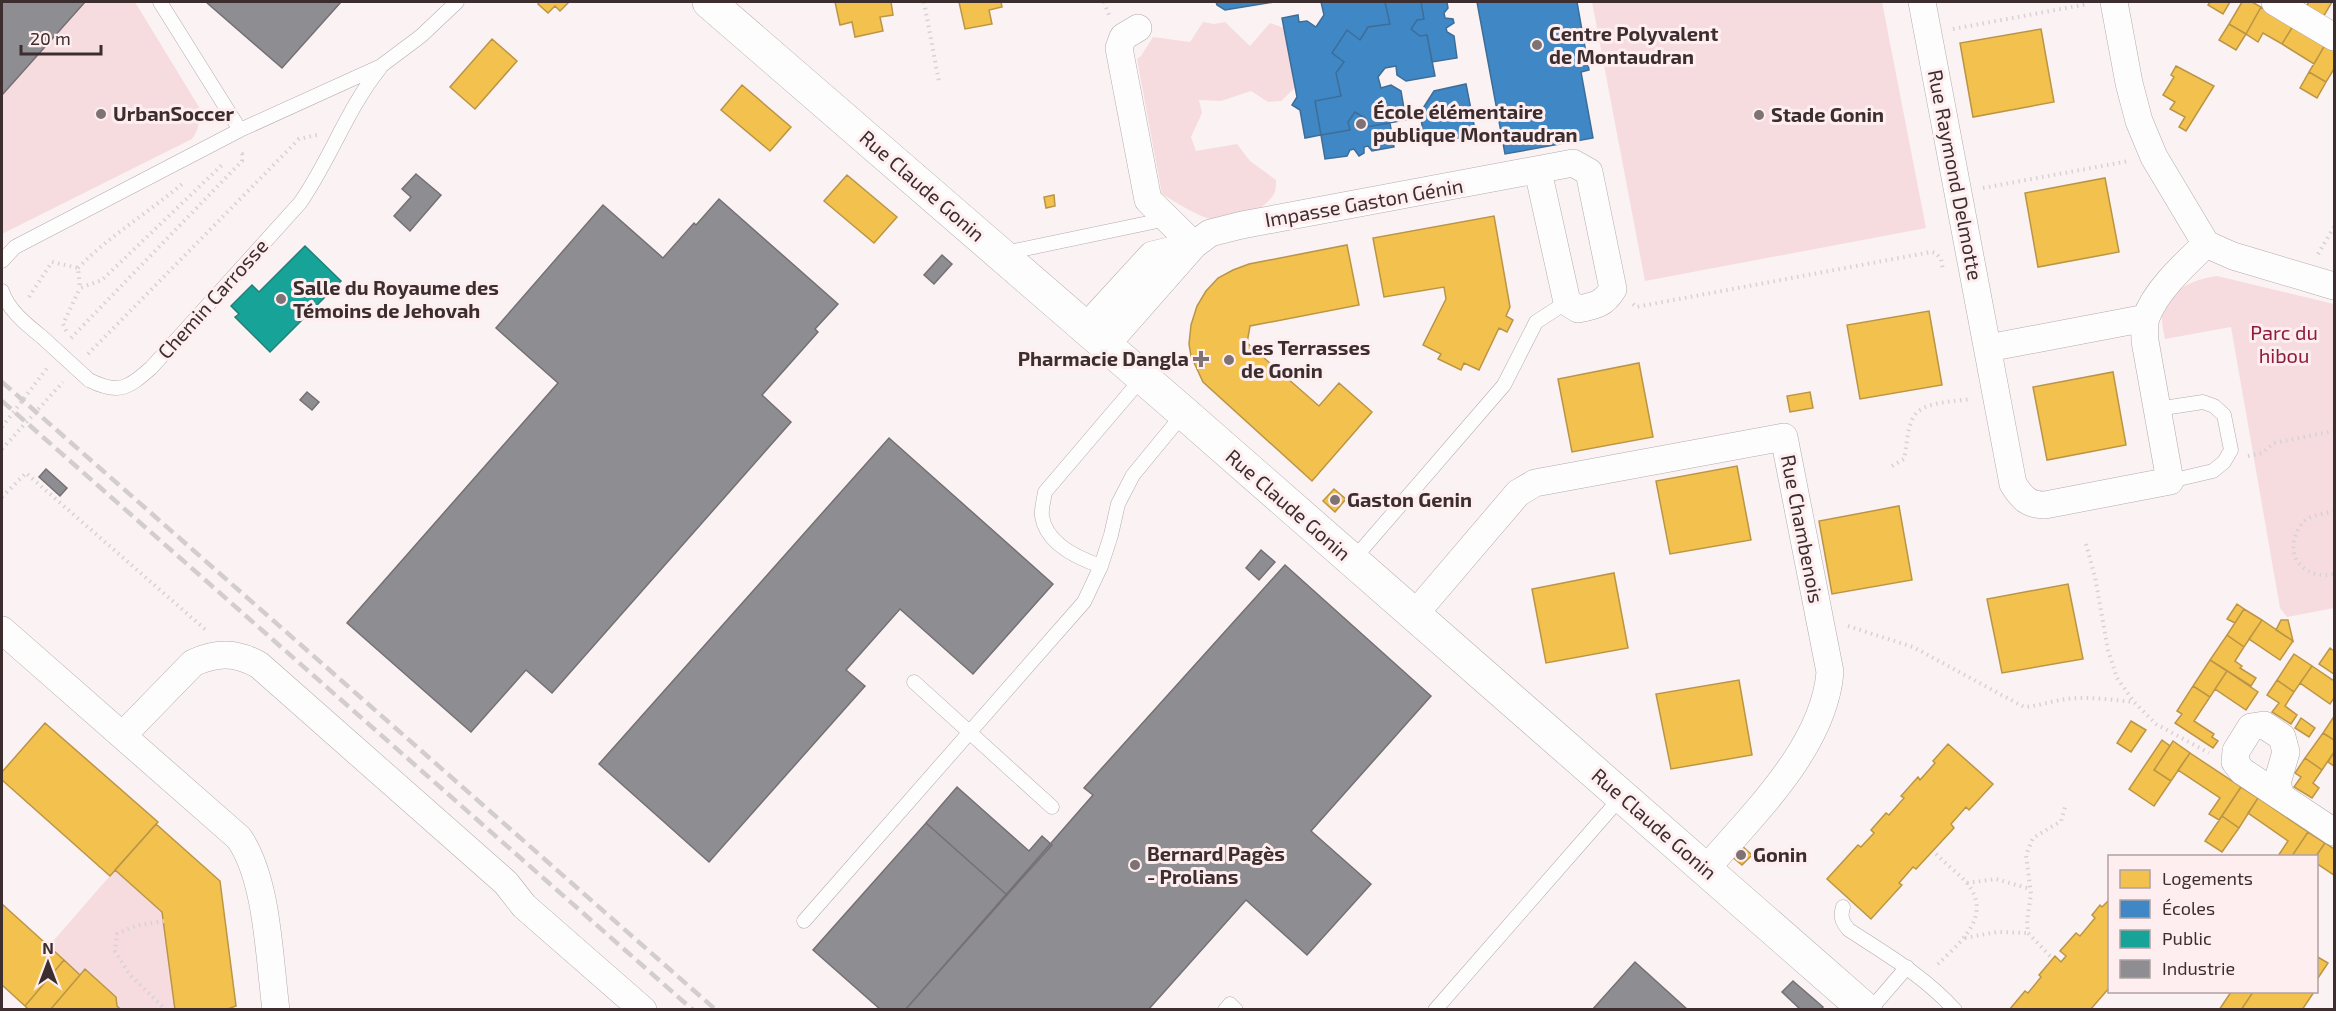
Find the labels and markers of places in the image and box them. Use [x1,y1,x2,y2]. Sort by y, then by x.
place label: Centre Polyvalent de Montaudran [1549,21,1718,68]
marker: Centre Polyvalent de Montaudran [1530,38,1544,52]
place label: École élémentaire publique Montaudran [1373,99,1578,146]
place label: UrbanSoccer [113,101,234,125]
place label: Stade Gonin [1771,102,1884,126]
marker: UrbanSoccer [94,107,108,121]
marker: Stade Gonin [1752,108,1766,122]
marker: École élémentaire publique Montaudran [1354,117,1368,131]
place label: Salle du Royaume des Témoins de Jehovah [293,275,499,322]
marker: Salle du Royaume des Témoins de Jehovah [274,292,288,306]
place label: Les Terrasses de Gonin [1241,335,1370,382]
place label: Pharmacie Dangla [1018,346,1189,370]
marker: Pharmacie Dangla [1194,352,1208,366]
marker: Les Terrasses de Gonin [1222,353,1236,367]
place label: Gaston Genin [1347,487,1472,511]
marker: Gaston Genin [1328,493,1342,507]
place label: Bernard Pagès - Prolians [1147,841,1285,888]
place label: Gonin [1753,842,1807,866]
marker: Gonin [1734,848,1748,862]
marker: Bernard Pagès - Prolians [1128,858,1142,872]

